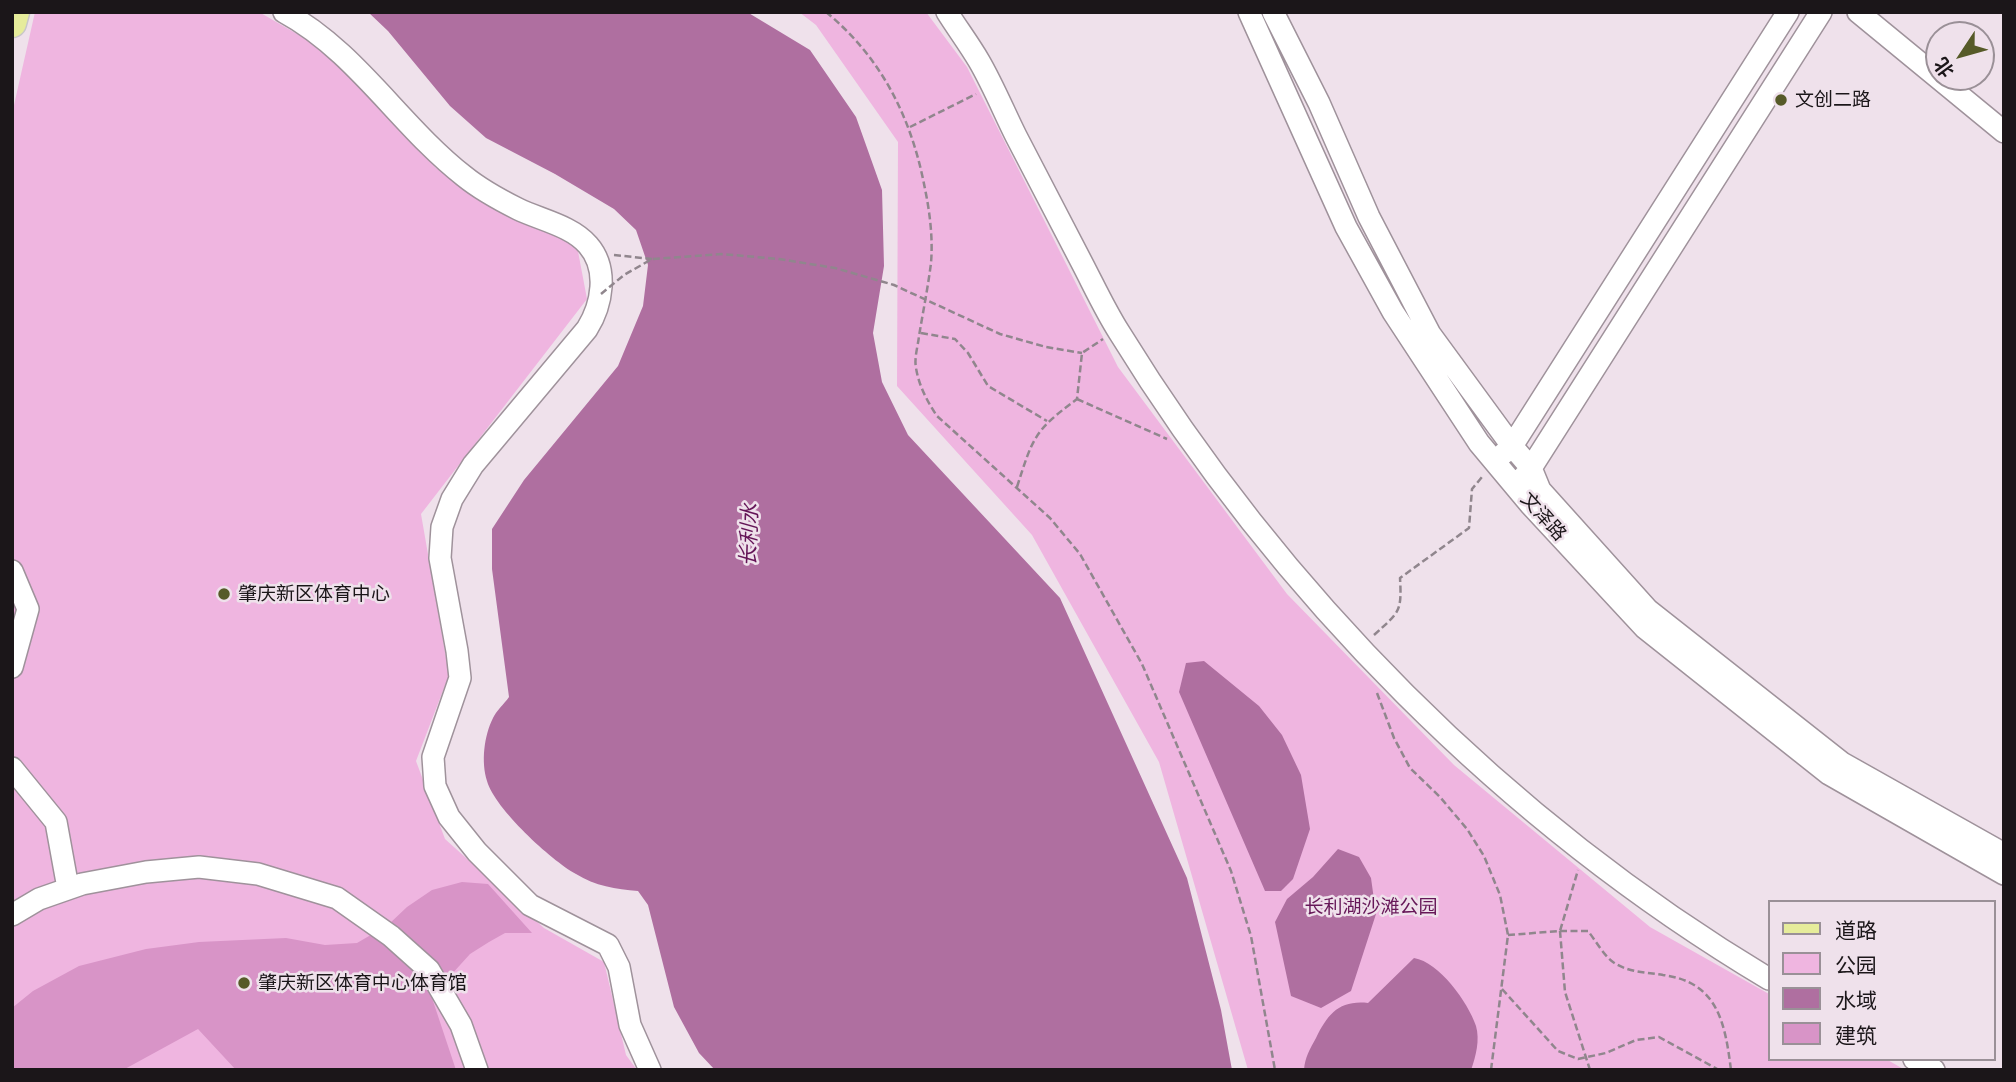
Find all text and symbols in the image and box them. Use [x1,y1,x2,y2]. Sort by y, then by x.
north arrow [1925,21,1995,91]
text: 北 [1929,53,1959,82]
place label: 文创二路 [1795,89,1871,111]
marker: 文创二路 [1773,92,1789,108]
street label: 文泽路 [1515,488,1571,546]
water label: 长利水 [736,503,764,567]
place label: 肇庆新区体育中心 [238,583,390,605]
marker: 肇庆新区体育中心 [216,586,232,602]
park label: 长利湖沙滩公园 [1305,896,1437,918]
legend [1768,900,1995,1061]
text: 道路 [1835,918,1877,943]
text: 公园 [1835,953,1877,978]
place label: 肇庆新区体育中心体育馆 [258,972,467,994]
marker: 肇庆新区体育中心体育馆 [236,975,252,991]
text: 水域 [1835,988,1877,1013]
text: 建筑 [1835,1023,1877,1048]

